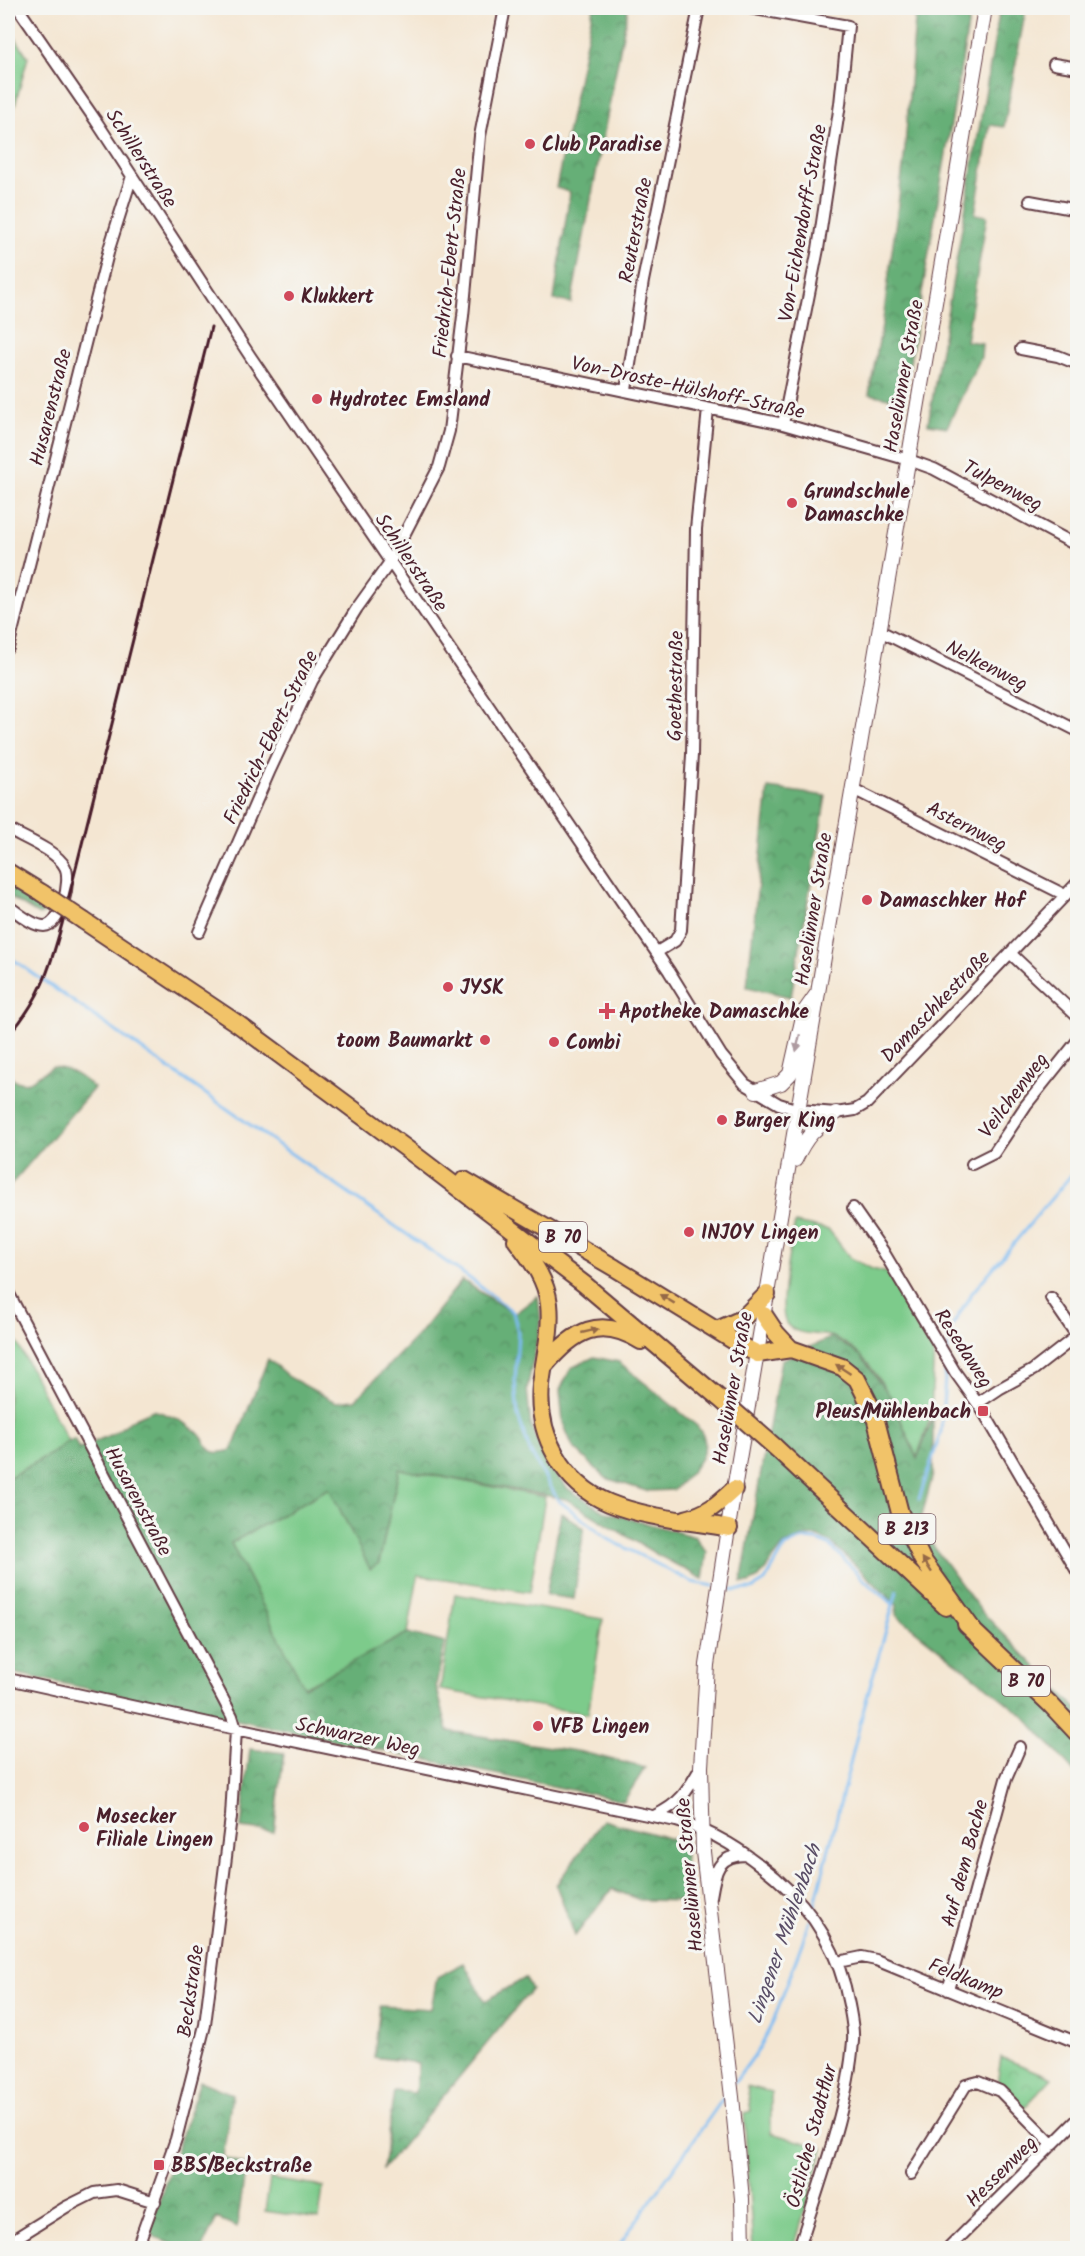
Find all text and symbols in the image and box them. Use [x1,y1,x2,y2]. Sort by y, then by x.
street label: Schillerstraße [96,103,185,215]
street label: Von-Eichendorff-Straße [771,122,837,325]
place label: Club Paradise [542,130,662,162]
marker: Club Paradise [523,137,537,151]
street label: Friedrich-Ebert-Straße [425,167,477,360]
street label: Reuterstraße [611,175,663,286]
place label: Klukkert [301,282,375,314]
marker: Klukkert [282,289,296,303]
street label: Haselünner Straße [876,297,934,455]
street label: Husarenstraße [22,345,82,470]
street label: Von-Droste-Hülshoff-Straße [568,349,807,429]
place label: Hydrotec Emsland [329,385,491,417]
marker: Hydrotec Emsland [310,392,324,406]
street label: Tulpenweg [956,452,1048,521]
place label: Grundschule Damaschke [804,477,910,532]
marker: Grundschule Damaschke [785,496,799,510]
street label: Schillerstraße [365,507,455,619]
street label: Goethestraße [660,630,694,742]
street label: Nelkenweg [939,632,1033,701]
street label: Friedrich-Ebert-Straße [216,645,328,831]
street label: Asternweg [920,794,1012,862]
street label: Haselünner Straße [787,830,843,988]
place label: Damaschker Hof [879,886,1027,918]
marker: Damaschker Hof [860,893,874,907]
street label: Damaschkestraße [874,943,999,1071]
place label: JYSK [460,973,504,1005]
marker: JYSK [441,980,455,994]
place label: Apotheke Damaschke [619,997,809,1029]
marker: Apotheke Damaschke [600,1004,614,1018]
place label: toom Baumarkt [337,1026,474,1058]
place label: Combi [566,1028,621,1060]
marker: toom Baumarkt [478,1033,492,1047]
one-way arrow [793,1034,802,1053]
marker: Combi [547,1035,561,1049]
street label: Veilchenweg [972,1046,1058,1146]
place label: Burger King [734,1106,836,1138]
marker: Burger King [715,1113,729,1127]
place label: INJOY Lingen [701,1218,818,1250]
road number: B 70 [539,1222,587,1252]
marker: INJOY Lingen [682,1225,696,1239]
one-way arrow [659,1294,675,1305]
street label: Resedaweg [925,1303,1000,1395]
street label: Haselünner Straße [705,1309,763,1467]
one-way arrow [581,1325,599,1335]
one-way arrow [834,1364,851,1375]
place label: Pleus/Mühlenbach [816,1397,971,1429]
marker: Pleus/Mühlenbach [976,1404,990,1418]
street label: Husarenstraße [95,1441,180,1563]
road number: B 213 [878,1514,936,1544]
one-way arrow [921,1557,932,1573]
road number: B 70 [1002,1666,1050,1696]
street label: Schwarzer Weg [292,1709,423,1767]
place label: VFB Lingen [550,1712,649,1744]
marker: VFB Lingen [531,1719,545,1733]
street label: Haselünner Straße [668,1796,714,1953]
street label: Auf dem Bache [934,1796,998,1931]
place label: Mosecker Filiale Lingen [96,1802,213,1857]
marker: Mosecker Filiale Lingen [77,1820,91,1834]
water label: Lingener Mühlenbach [739,1838,832,2029]
street label: Beckstraße [170,1943,214,2040]
street label: Feldkamp [923,1950,1008,2010]
street label: Östliche Stadtflur [778,2060,848,2212]
street label: Hessenweg [959,2129,1046,2216]
place label: BBS/Beckstraße [171,2151,312,2183]
marker: BBS/Beckstraße [152,2158,166,2172]

